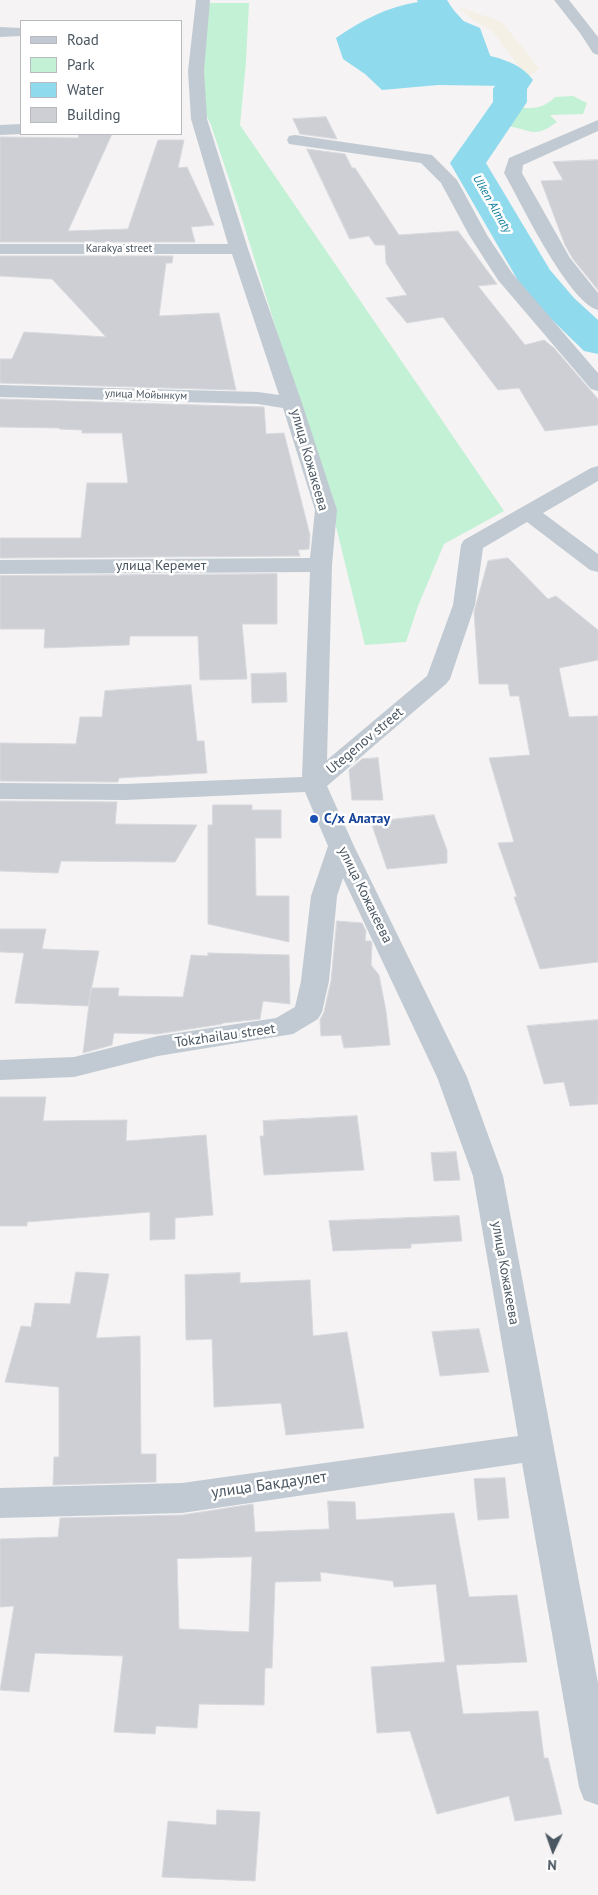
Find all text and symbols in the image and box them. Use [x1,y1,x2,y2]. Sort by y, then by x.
legend [20,20,182,135]
text: Road [67,30,99,49]
text: Park [67,55,95,74]
text: Water [67,80,104,99]
text: Building [67,105,121,124]
water label: Ulken Almaty [470,172,514,236]
street label: Karakya street [86,242,152,256]
street label: улица Мойынкум [105,387,187,403]
street label: улица Кожакеева [286,407,332,513]
street label: улица Керемет [116,558,206,574]
street label: Utegenov street [323,704,407,778]
place label: С/х Алатау [324,811,390,827]
marker: С/х Алатау [308,813,320,825]
street label: улица Кожакеева [334,844,396,946]
street label: Tokzhailau street [174,1021,276,1051]
street label: улица Кожакеева [488,1220,522,1326]
street label: улица Бакдаулет [210,1467,328,1503]
north arrow [528,1825,578,1875]
text: N [547,1856,557,1874]

